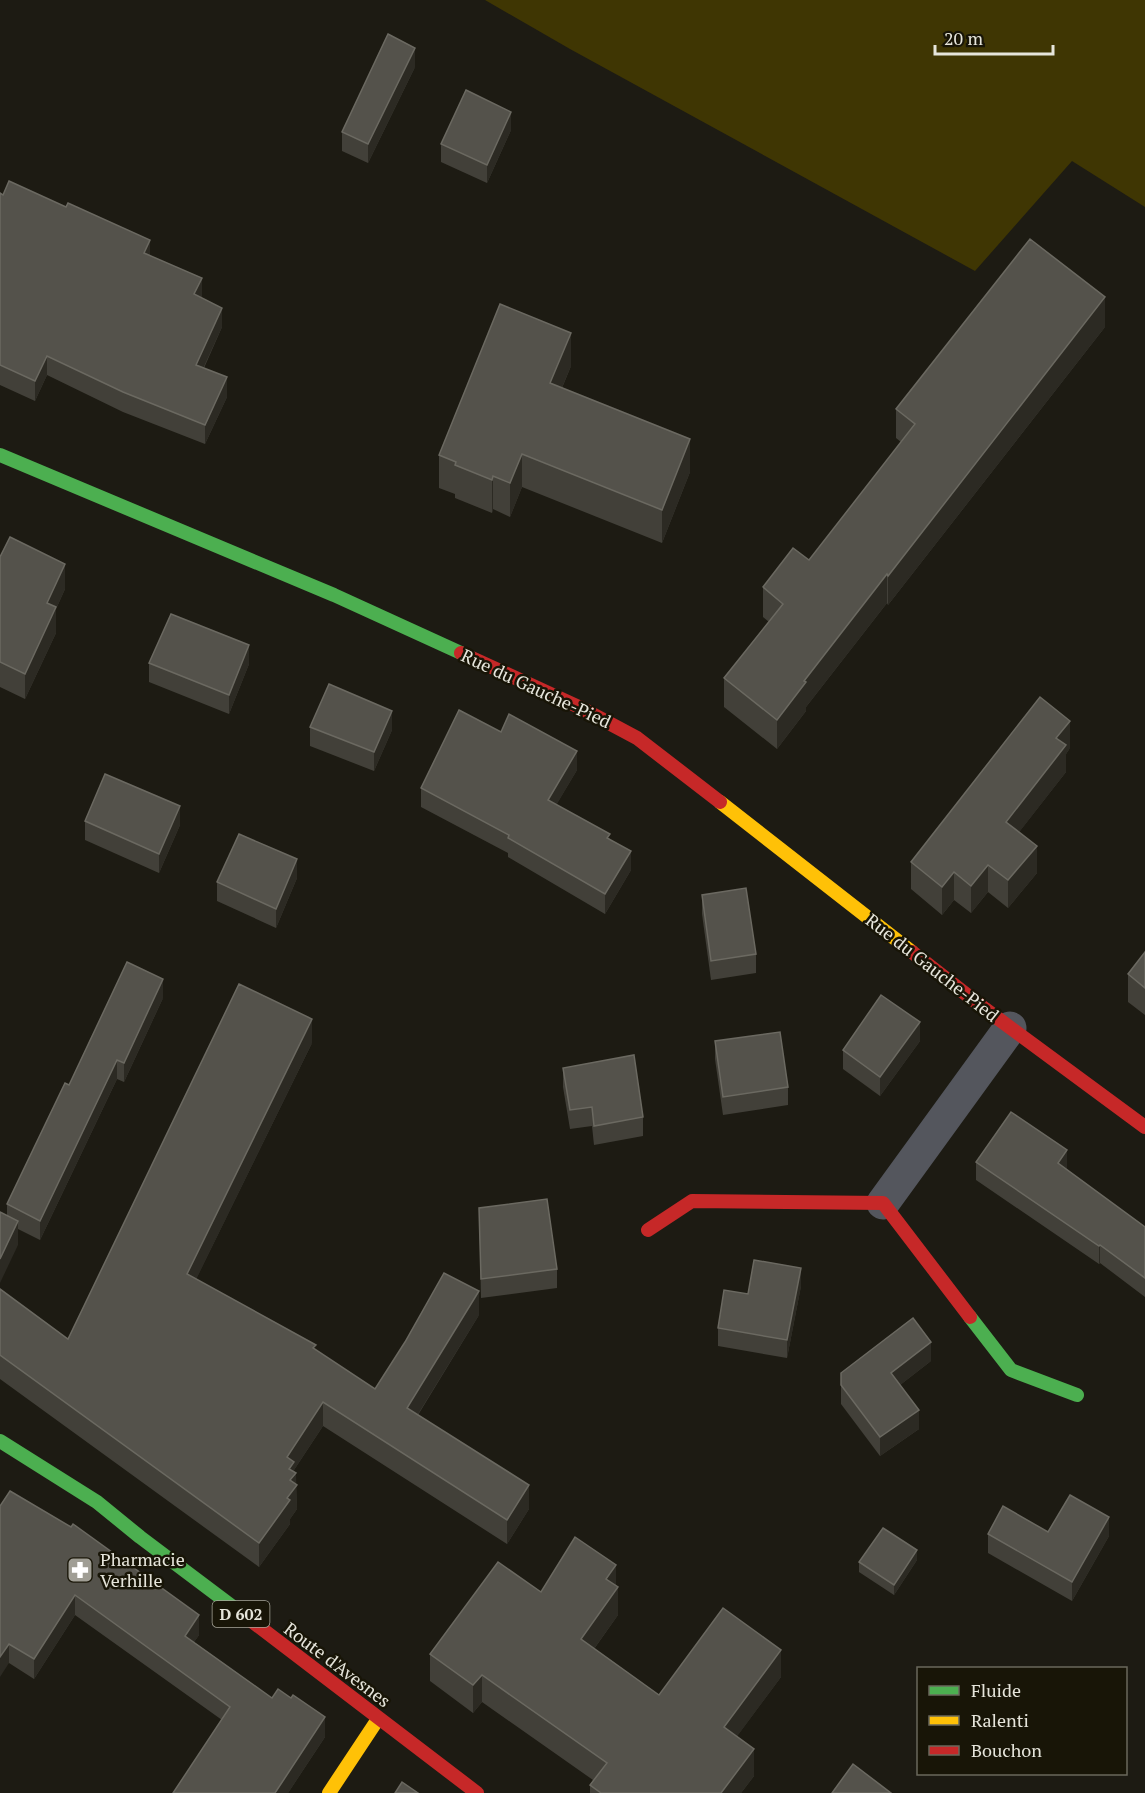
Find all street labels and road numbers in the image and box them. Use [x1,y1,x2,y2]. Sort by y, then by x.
street label: Rue du Gauche-Pied [458,643,615,733]
street label: Rue du Gauche-Pied [861,908,1004,1027]
road number: D 602 [212,1601,270,1627]
street label: Route d'Avesnes [279,1616,396,1712]

